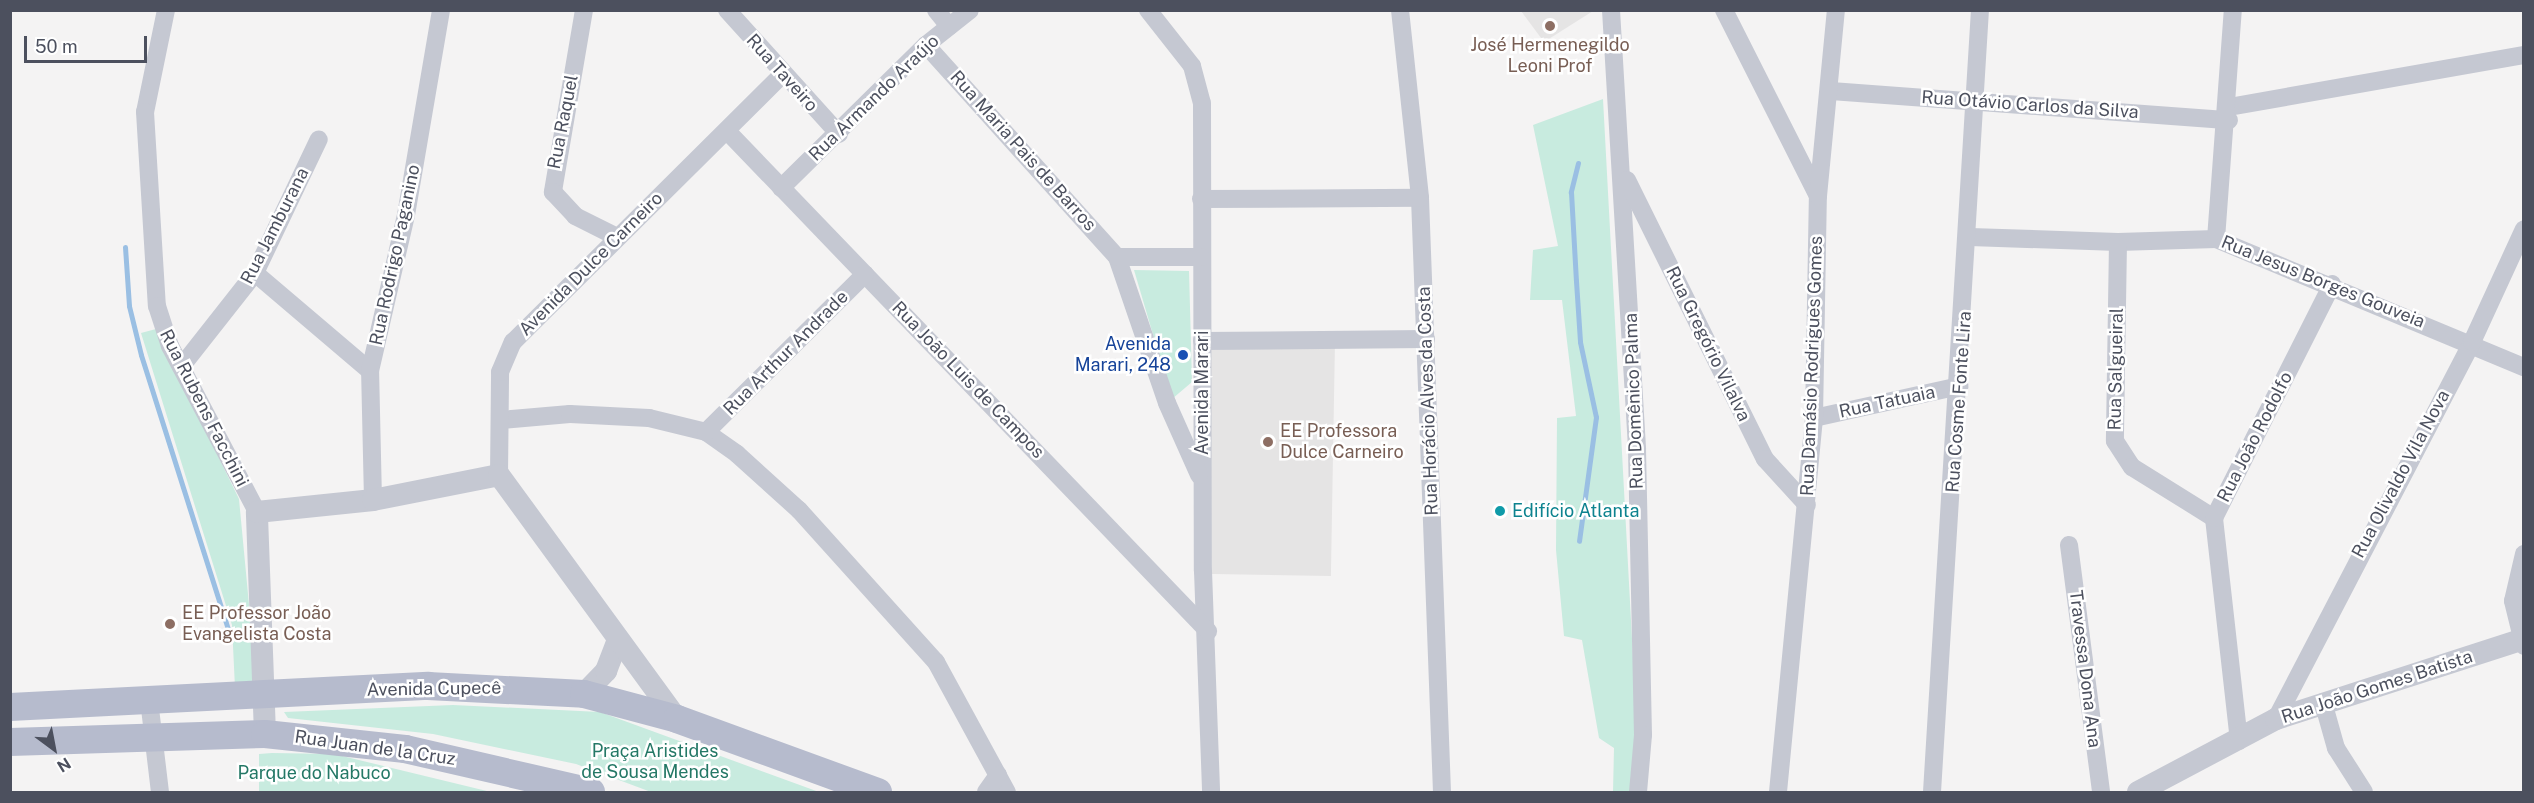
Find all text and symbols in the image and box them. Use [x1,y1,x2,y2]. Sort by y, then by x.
marker: José Hermenegildo Leoni Prof [1543,19,1557,33]
scale bar [27,24,150,62]
street label: Rua Taveiro [742,30,822,116]
street label: Rua Armando Araújo [804,30,944,166]
place label: José Hermenegildo Leoni Prof [1470,35,1630,78]
text: 50 m [35,36,78,57]
street label: Rua Maria Pais de Barros [945,66,1101,236]
street label: Rua Raquel [543,73,583,171]
street label: Rua Otávio Carlos da Silva [1920,87,2140,123]
street label: Rua Rodrigo Paganino [365,163,425,347]
street label: Rua Jamburana [236,164,314,288]
street label: Avenida Dulce Carneiro [515,188,667,340]
street label: Rua Jesus Borges Gouveia [2218,231,2428,333]
street label: Rua Damásio Rodrigues Gomes [1797,236,1827,496]
street label: Rua Gregório Vilalva [1661,263,1755,425]
street label: Rua Arthur Andrade [719,286,853,420]
street label: Rua Horácio Alves da Costa [1413,286,1443,516]
street label: Rua João Luis de Campos [887,297,1049,463]
street label: Rua Salgueiral [2104,307,2128,431]
street label: Rua Cosme Fonte Lira [1942,310,1976,494]
street label: Rua Domênico Palma [1620,312,1648,490]
street label: Rua Rubens Facchini [155,326,253,490]
street label: Avenida Marari [1191,331,1213,455]
place label: Avenida Marari, 248 [1075,334,1171,376]
marker: Avenida Marari, 248 [1176,348,1190,362]
street label: Rua João Rodolfo [2213,368,2297,506]
street label: Rua Tatuaia [1837,381,1937,423]
street label: Rua Olivaldo Vila Nova [2347,386,2455,562]
place label: EE Professora Dulce Carneiro [1280,421,1404,464]
marker: EE Professora Dulce Carneiro [1261,435,1275,449]
place label: Edifício Atlanta [1512,500,1640,522]
marker: Edifício Atlanta [1493,504,1507,518]
street label: Travessa Dona Ana [2065,589,2105,749]
place label: EE Professor João Evangelista Costa [182,603,331,646]
marker: EE Professor João Evangelista Costa [163,617,177,631]
street label: Rua João Gomes Batista [2279,646,2475,728]
street label: Avenida Cupecê [367,677,501,701]
north arrow [24,719,84,779]
street label: Rua Juan de la Cruz [293,726,457,770]
park label: Praça Aristides de Sousa Mendes [581,741,729,783]
text: N [53,753,74,776]
park label: Parque do Nabuco [237,762,391,784]

